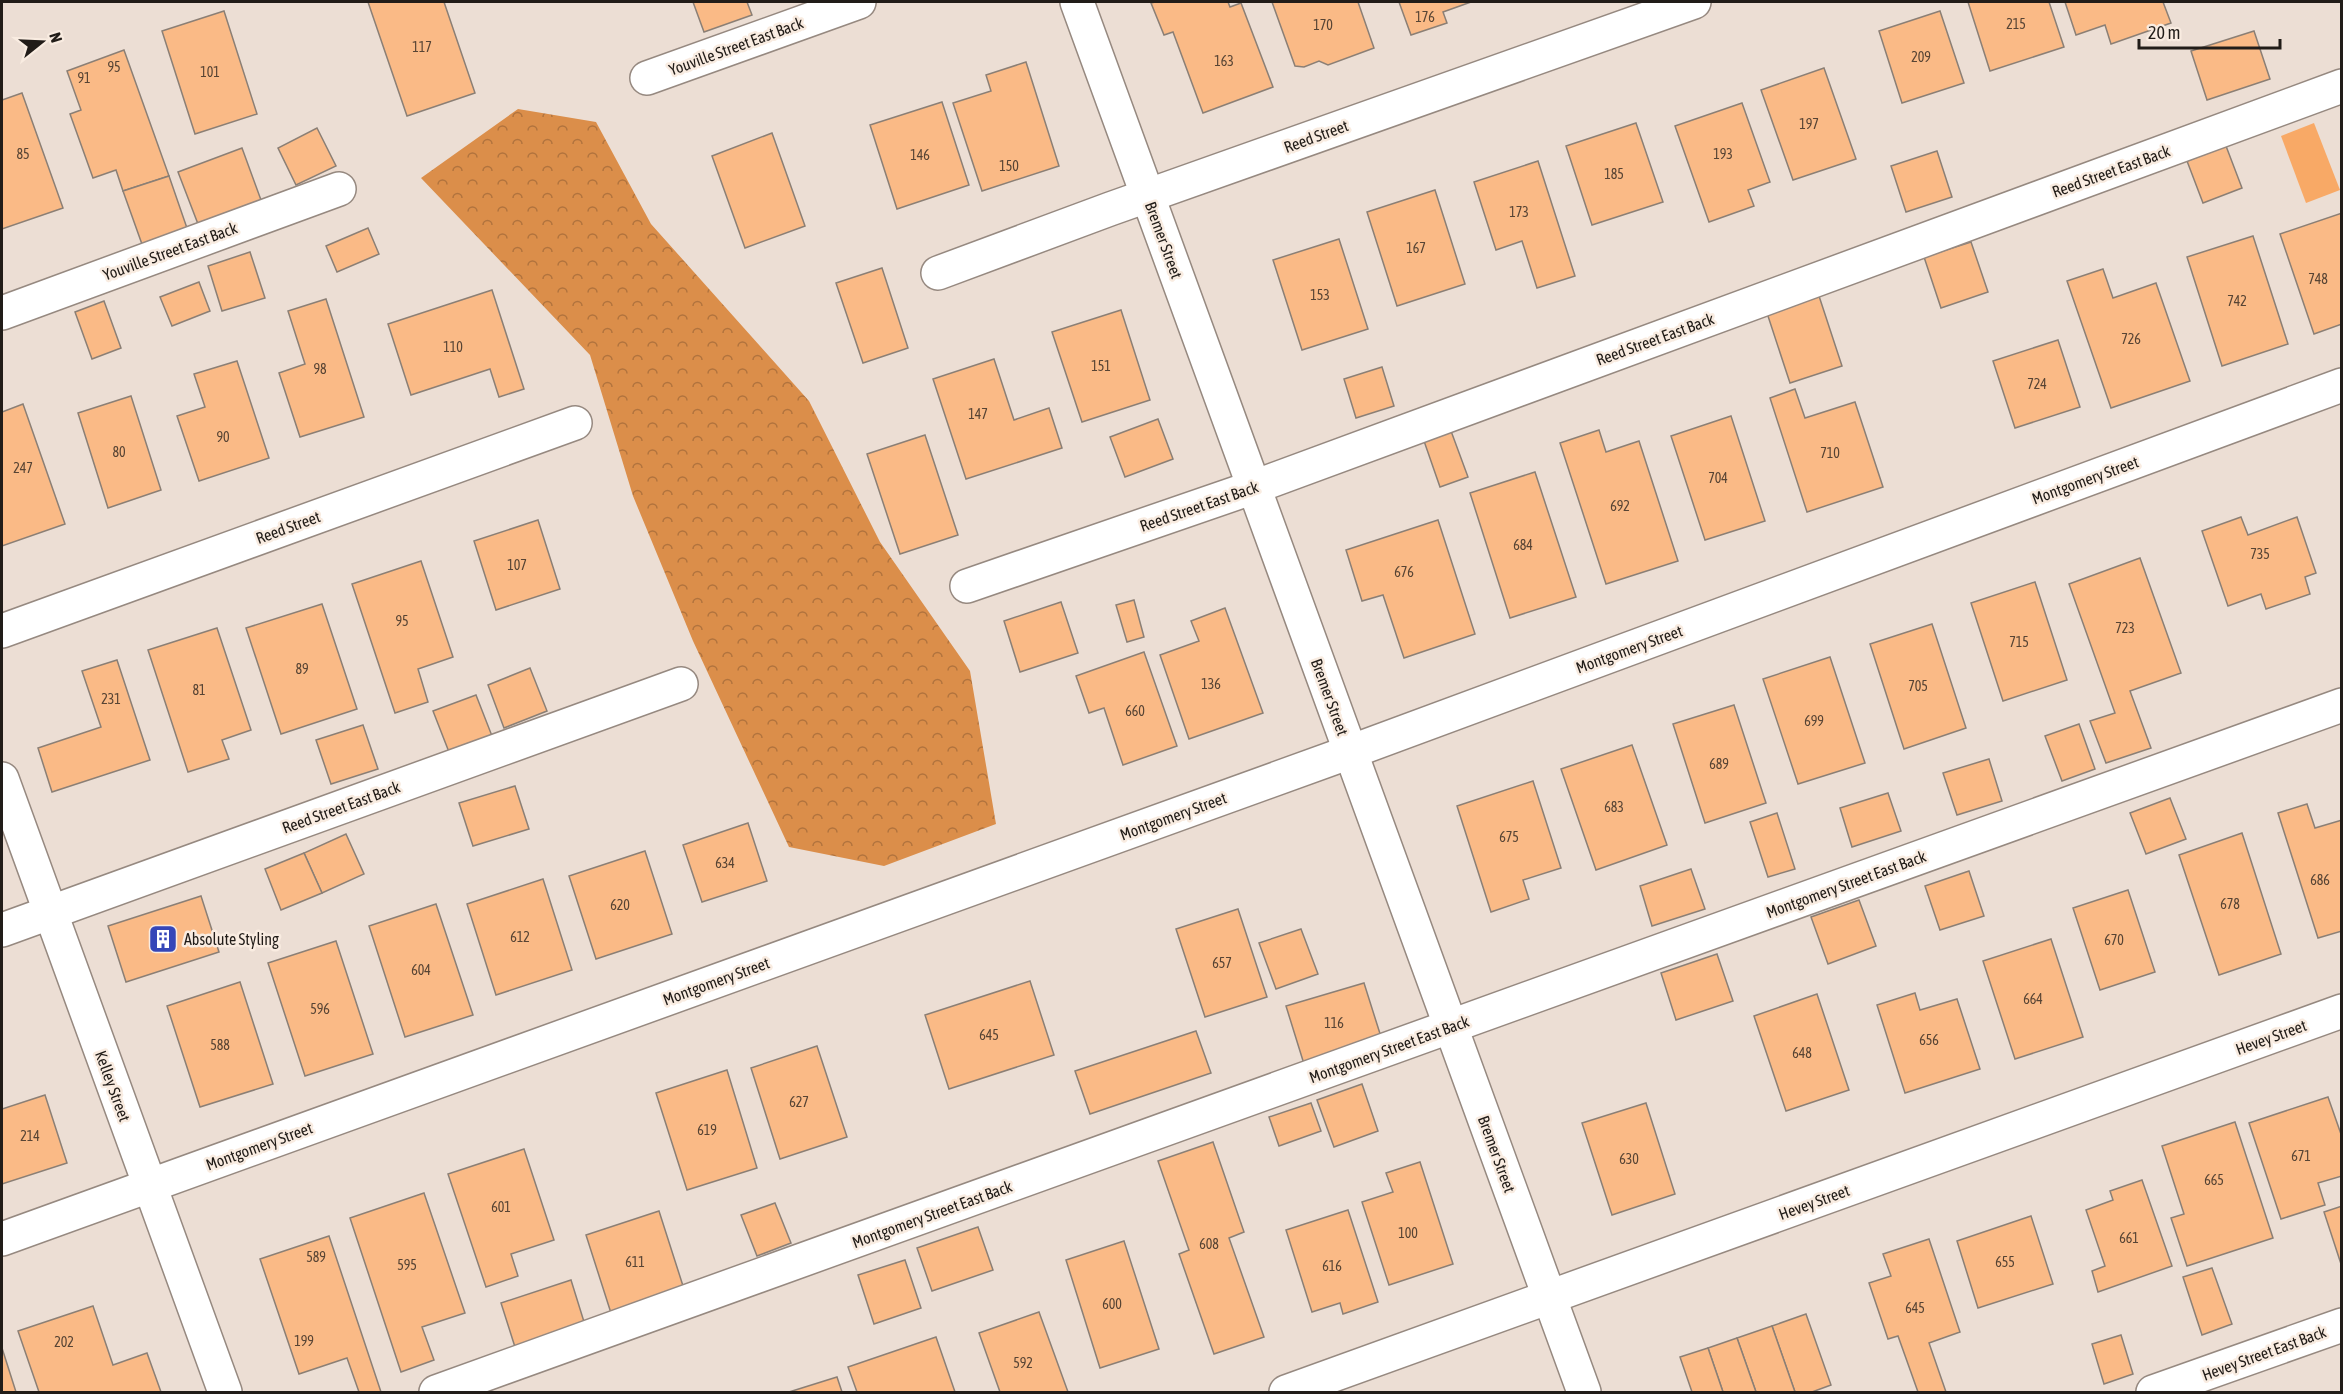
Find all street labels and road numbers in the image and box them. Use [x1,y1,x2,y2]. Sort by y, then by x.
street label: Youville Street East Back [666,13,806,79]
street label: Reed Street [1281,116,1351,156]
street label: Reed Street East Back [2050,141,2172,201]
street label: Bremer Street [1142,199,1186,281]
street label: Youville Street East Back [100,218,240,284]
street label: Reed Street East Back [1594,309,1716,369]
street label: Montgomery Street [2029,452,2141,509]
street label: Reed Street East Back [1137,477,1261,535]
street label: Reed Street [253,507,323,547]
street label: Montgomery Street [1573,621,1685,678]
street label: Bremer Street [1308,656,1352,738]
street label: Reed Street East Back [280,777,402,837]
street label: Montgomery Street [1117,788,1229,845]
street label: Montgomery Street East Back [1764,847,1929,922]
street label: Montgomery Street [660,953,772,1010]
street label: Montgomery Street East Back [1307,1012,1472,1087]
street label: Hevey Street [2233,1016,2309,1059]
street label: Kelley Street [91,1048,134,1125]
street label: Bremer Street [1475,1113,1519,1195]
street label: Montgomery Street [203,1118,315,1175]
street label: Montgomery Street East Back [850,1177,1015,1252]
street label: Hevey Street [1776,1181,1852,1224]
street label: Hevey Street East Back [2200,1322,2329,1385]

